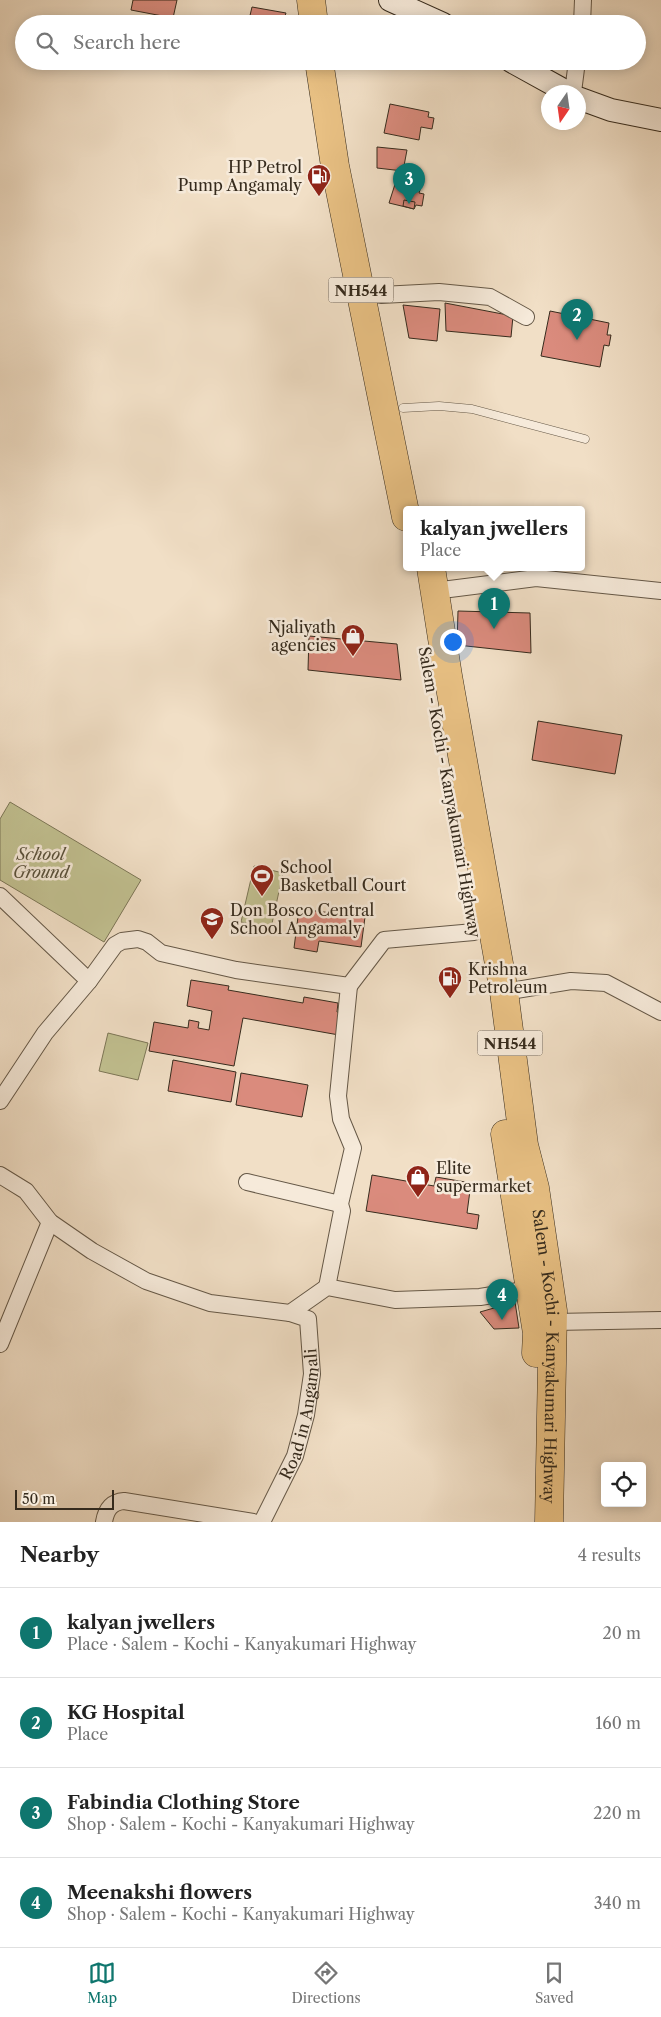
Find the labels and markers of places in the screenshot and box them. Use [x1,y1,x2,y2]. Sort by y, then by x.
place label: HP Petrol Pump Angamaly [178,157,303,195]
fuel station icon: HP Petrol Pump Angamaly [306,163,332,197]
pin: 3 [393,163,425,204]
pin: 2 [561,299,593,340]
pin: 1 [478,588,510,629]
place label: Njaliyath agencies [268,617,336,655]
shop icon: Njaliyath agencies [340,623,366,657]
place label: School Basketball Court [280,857,406,895]
sports icon: School Basketball Court [249,863,275,897]
place label: Don Bosco Central School Angamaly [230,900,375,938]
school or university icon: Don Bosco Central School Angamaly [199,906,225,940]
place label: Krishna Petroleum [468,959,548,997]
fuel station icon: Krishna Petroleum [437,965,463,999]
place label: Elite supermarket [436,1158,532,1196]
shop icon: Elite supermarket [405,1164,431,1198]
pin: 4 [486,1279,518,1320]

